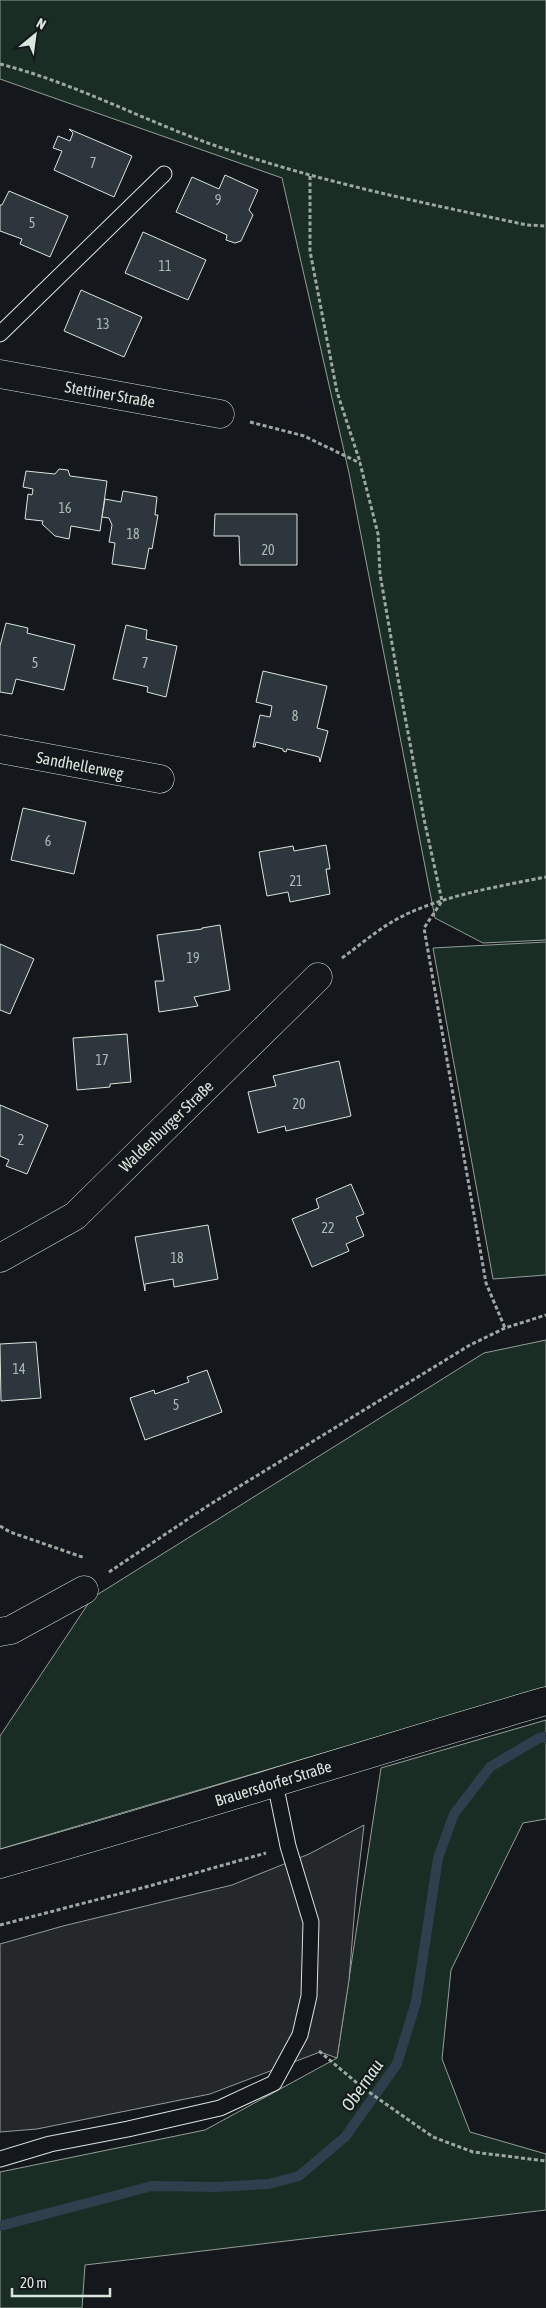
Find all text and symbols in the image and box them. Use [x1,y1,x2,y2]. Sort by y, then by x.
north arrow [10,10,60,60]
text: N [34,15,49,33]
house number: 7 [90,155,96,171]
house number: 9 [215,192,221,208]
house number: 5 [29,215,35,231]
house number: 11 [158,258,172,274]
house number: 13 [96,316,110,332]
street label: Stettiner Straße [64,377,156,411]
house number: 16 [58,500,72,516]
house number: 18 [126,526,140,542]
house number: 20 [261,542,275,558]
house number: 5 [32,655,38,671]
house number: 7 [142,655,148,671]
house number: 8 [292,708,299,724]
street label: Sandhellerweg [35,748,125,783]
house number: 6 [45,833,52,849]
house number: 21 [289,873,303,889]
house number: 19 [186,950,200,966]
house number: 17 [95,1052,109,1068]
street label: Waldenburger Straße [115,1077,217,1176]
house number: 20 [292,1096,306,1112]
house number: 2 [18,1132,24,1148]
house number: 22 [321,1220,335,1236]
house number: 18 [170,1250,184,1266]
house number: 14 [12,1361,26,1377]
house number: 5 [173,1397,179,1413]
street label: Brauersdorfer Straße [213,1757,333,1809]
water label: Obernau [337,2055,387,2115]
scale bar [12,2266,110,2298]
text: 20 m [20,2274,47,2291]

